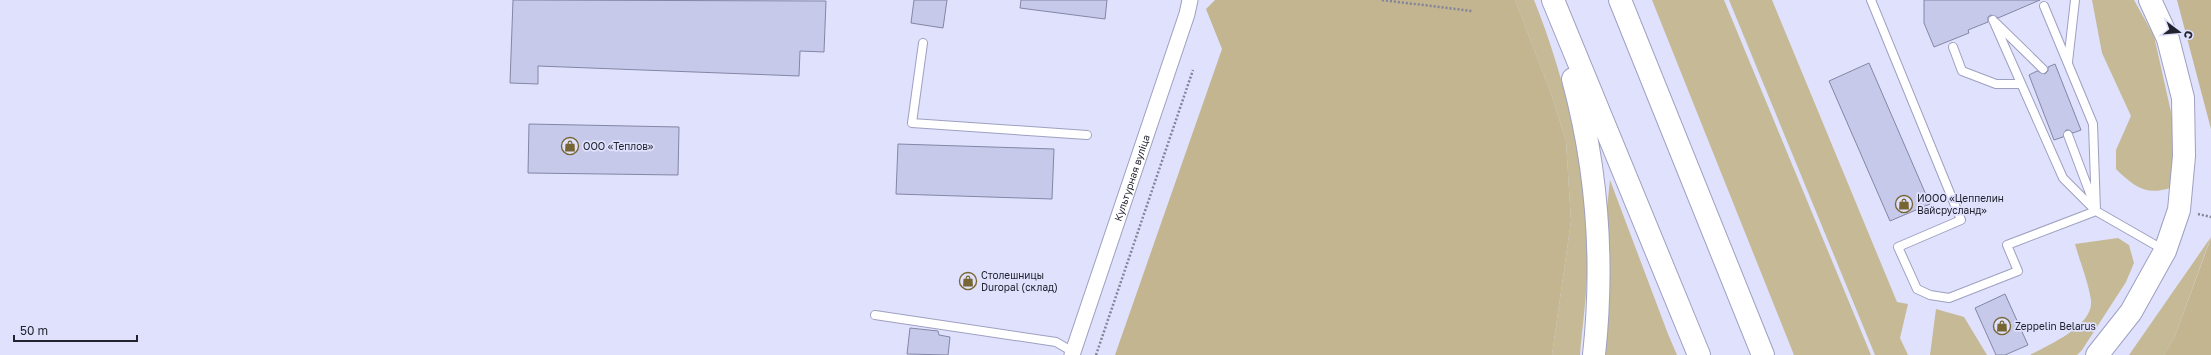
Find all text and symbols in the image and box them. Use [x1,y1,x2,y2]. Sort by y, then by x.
north arrow [2159,12,2199,52]
text: С [2182,29,2196,41]
street label: Культурная вуліца [1112,133,1152,223]
shop icon: ООО «Теплов» [560,136,580,156]
place label: ООО «Теплов» [583,140,654,152]
place label: ИООО «Цеппелин Вайсрусланд» [1917,192,2004,216]
shop icon: ИООО «Цеппелин Вайсрусланд» [1894,194,1914,214]
place label: Столешницы Duropal (склад) [981,269,1058,293]
shop icon: Столешницы Duropal (склад) [958,271,978,291]
shop icon: Zeppelin Belarus [1992,316,2012,336]
scale bar [14,317,137,343]
place label: Zeppelin Belarus [2015,320,2096,332]
text: 50 m [20,323,48,338]

